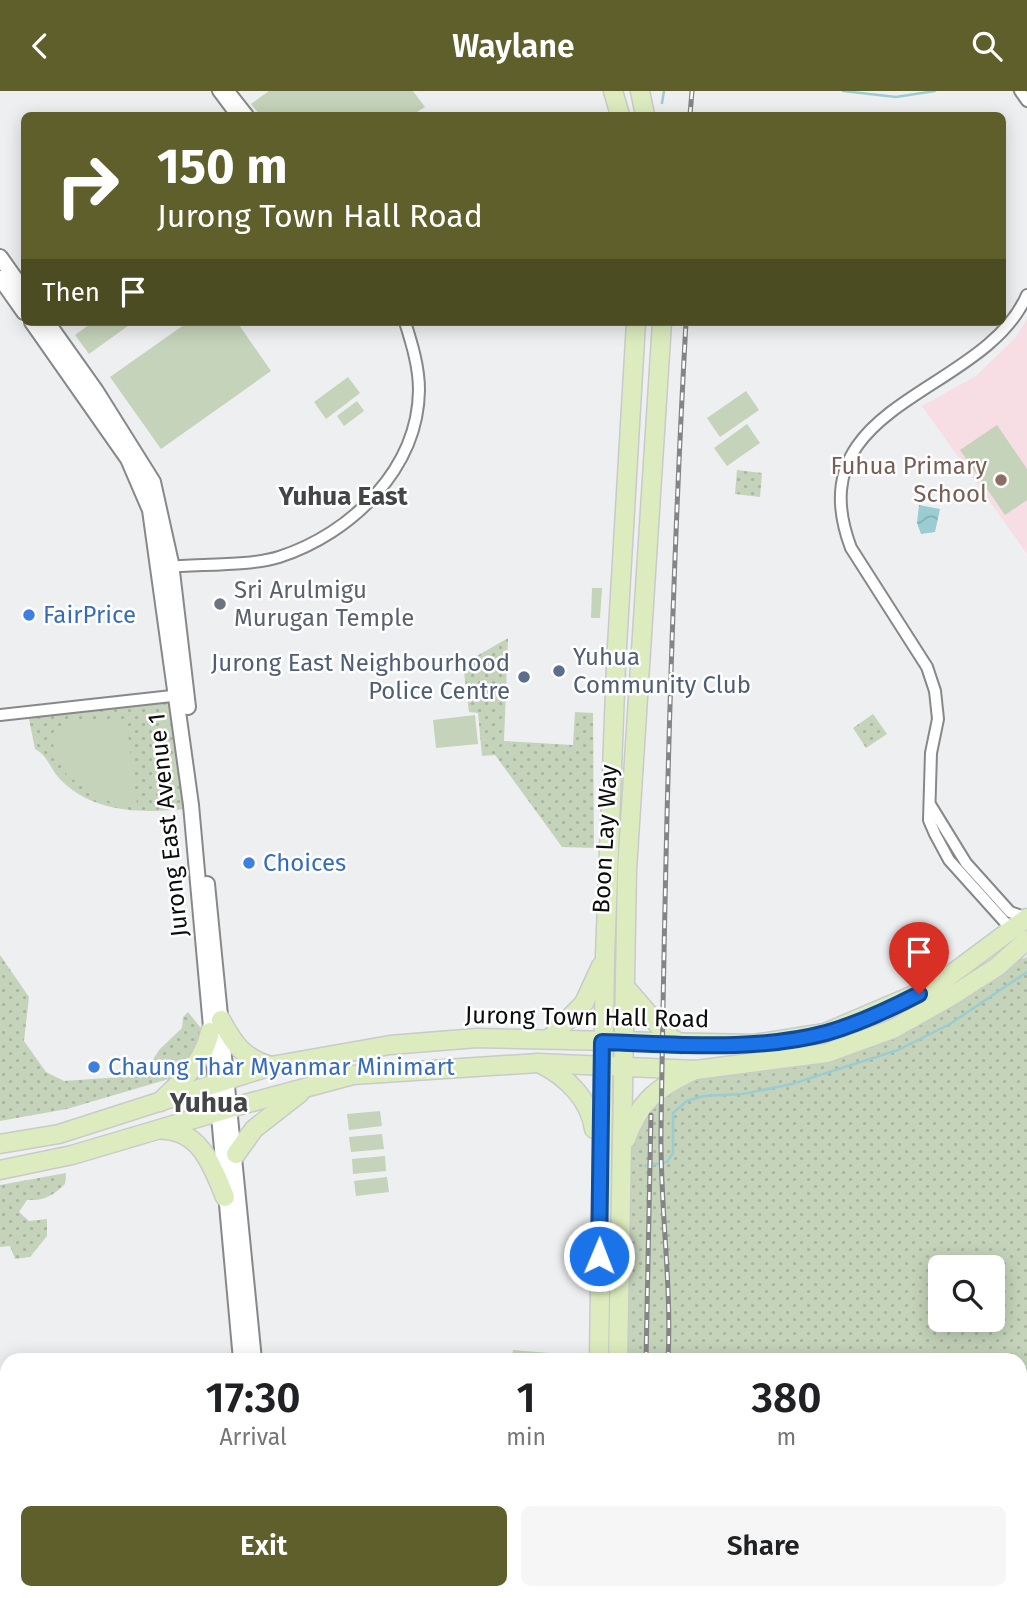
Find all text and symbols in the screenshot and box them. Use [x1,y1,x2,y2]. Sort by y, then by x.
icon: back [21,27,59,65]
text: Waylane [452,27,575,65]
icon: search [968,27,1006,65]
text: 150 m [157,137,288,196]
icon: right [42,140,133,231]
text: Jurong Town Hall Road [157,197,483,235]
icon: arrive [114,273,152,311]
text: Then [42,277,100,308]
place label: Fuhua Primary School [830,452,987,508]
marker: Fuhua Primary School [993,472,1009,488]
district label: Yuhua East [277,481,409,512]
place label: Sri Arulmigu Murugan Temple [234,576,414,632]
marker: Sri Arulmigu Murugan Temple [212,596,228,612]
place label: FairPrice [43,601,136,629]
marker: FairPrice [21,607,37,623]
place label: Yuhua Community Club [573,643,751,699]
place label: Jurong East Neighbourhood Police Centre [211,649,510,705]
marker: Yuhua Community Club [551,663,567,679]
marker: Jurong East Neighbourhood Police Centre [516,669,532,685]
street label: Jurong East Avenue 1 [142,712,194,938]
street label: Boon Lay Way [587,764,623,914]
place label: Choices [263,849,346,877]
marker: Choices [241,855,257,871]
pin [889,922,949,994]
icon: arrive [900,933,938,971]
street label: Jurong Town Hall Road [465,1001,709,1033]
place label: Chaung Thar Myanmar Minimart [108,1053,455,1081]
marker: Chaung Thar Myanmar Minimart [86,1059,102,1075]
district label: Yuhua [169,1086,248,1119]
position arrow [562,1219,636,1293]
map controls [928,1255,1005,1332]
button: search [928,1255,1005,1332]
text: 17:30 [206,1373,301,1423]
text: 1 [516,1373,536,1423]
text: 380 [751,1373,821,1423]
text: Arrival [219,1423,287,1451]
text: min [506,1423,546,1451]
text: m [777,1423,796,1451]
button: Exit [21,1506,507,1586]
button: Share [521,1506,1006,1586]

